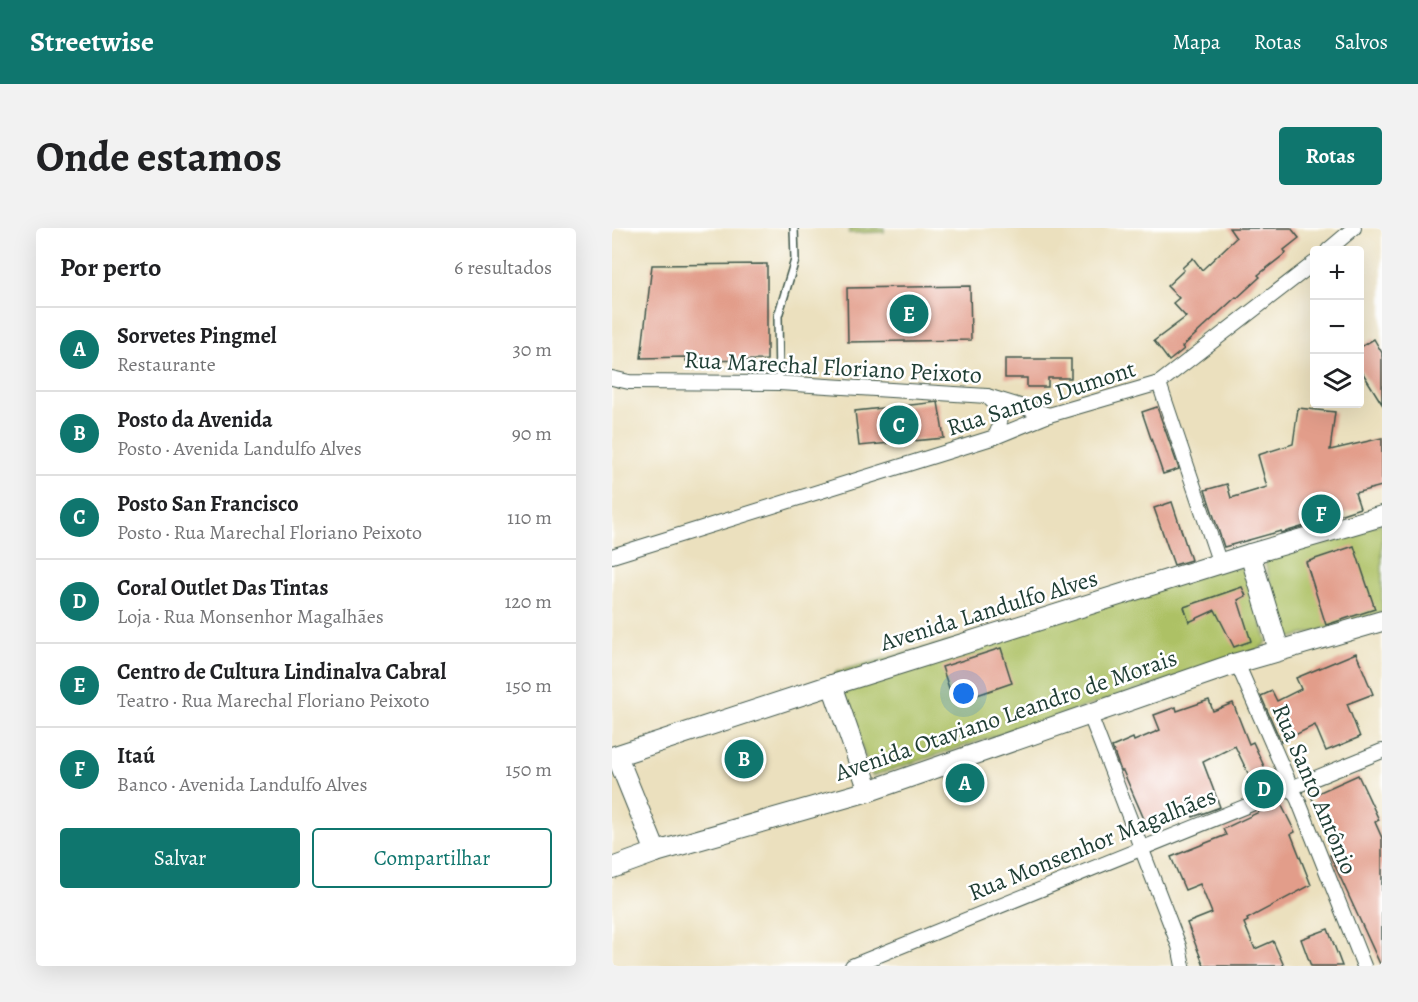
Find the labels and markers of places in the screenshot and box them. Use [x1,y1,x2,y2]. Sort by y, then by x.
pin: E [890,292,928,337]
pin: C [880,402,918,448]
pin: F [1302,492,1340,536]
pin: B [724,736,764,782]
pin: A [946,760,984,806]
pin: D [1244,766,1284,812]

